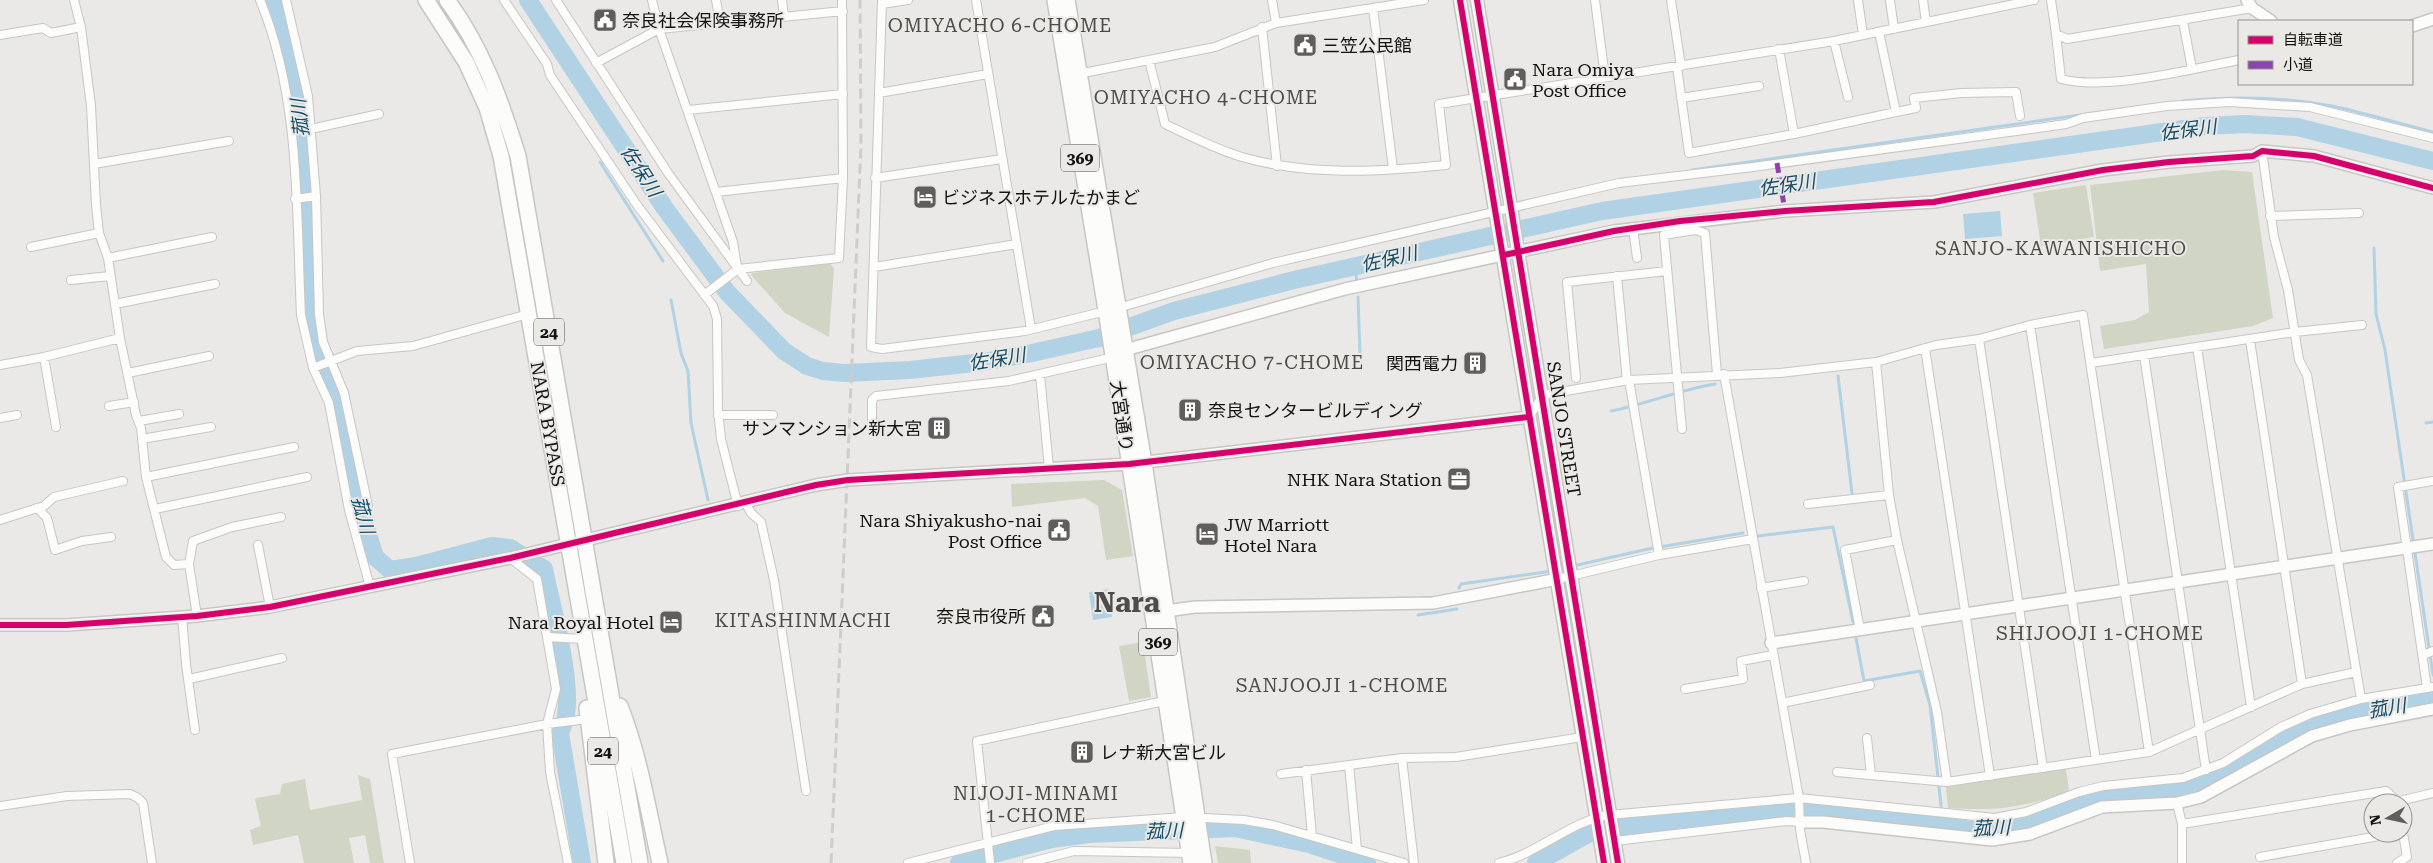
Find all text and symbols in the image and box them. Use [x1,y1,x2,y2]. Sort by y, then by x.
public building icon: 奈良社会保険事務所 [592,7,618,33]
place label: 奈良社会保険事務所 [622,10,784,31]
district label: OMIYACHO 6-CHOME [888,14,1112,37]
legend [2238,20,2413,85]
text: 自転車道 [2283,31,2343,49]
public building icon: 三笠公民館 [1292,32,1318,58]
place label: 三笠公民館 [1322,35,1412,56]
text: 小道 [2283,56,2313,74]
place label: Nara Omiya Post Office [1532,59,1634,101]
public building icon: Nara Omiya Post Office [1502,66,1528,92]
district label: OMIYACHO 4-CHOME [1094,86,1318,109]
water label: 菰川 [286,96,313,138]
water label: 佐保川 [2158,115,2220,145]
water label: 佐保川 [616,141,667,203]
road number: 369 [1061,144,1099,172]
water label: 佐保川 [1757,169,1819,200]
hotel icon: ビジネスホテルたかまど [912,184,938,210]
place label: ビジネスホテルたかまど [942,187,1140,208]
district label: SANJO-KAWANISHICHO [1935,237,2187,260]
water label: 佐保川 [1359,241,1421,277]
road number: 24 [534,318,564,346]
water label: 佐保川 [967,343,1029,375]
building icon: 関西電力 [1462,350,1488,376]
district label: OMIYACHO 7-CHOME [1140,351,1364,374]
place label: 関西電力 [1386,353,1458,374]
street label: NARA BYPASS [527,360,569,488]
street label: SANJO STREET [1543,360,1585,498]
street label: 大宮通り [1107,379,1137,453]
building icon: 奈良センタービルディング [1177,397,1203,423]
place label: 奈良センタービルディング [1208,400,1423,421]
building icon: サンマンション新大宮 [926,415,952,441]
place label: サンマンション新大宮 [742,418,922,439]
office icon: NHK Nara Station [1446,466,1472,492]
place label: NHK Nara Station [1287,469,1442,490]
water label: 菰川 [347,494,380,538]
place label: Nara Shiyakusho-nai Post Office [859,510,1042,552]
place label: JW Marriott Hotel Nara [1224,514,1329,556]
public building icon: Nara Shiyakusho-nai Post Office [1046,517,1072,543]
hotel icon: JW Marriott Hotel Nara [1194,521,1220,547]
district label: Nara [1094,586,1161,619]
public building icon: 奈良市役所 [1030,603,1056,629]
place label: 奈良市役所 [936,606,1026,627]
hotel icon: Nara Royal Hotel [658,609,684,635]
district label: KITASHINMACHI [714,609,892,632]
place label: Nara Royal Hotel [508,612,654,633]
district label: SHIJOOJI 1-CHOME [1996,622,2204,645]
road number: 369 [1139,628,1177,656]
district label: SANJOOJI 1-CHOME [1236,674,1448,697]
water label: 菰川 [2366,693,2410,722]
road number: 24 [588,738,618,764]
building icon: レナ新大宮ビル [1069,739,1095,765]
place label: レナ新大宮ビル [1100,742,1226,763]
district label: NIJOJI-MINAMI 1-CHOME [953,782,1119,827]
north arrow [2363,793,2413,843]
text: N [2366,813,2384,827]
water label: 菰川 [1972,816,2012,840]
water label: 菰川 [1145,819,1185,843]

